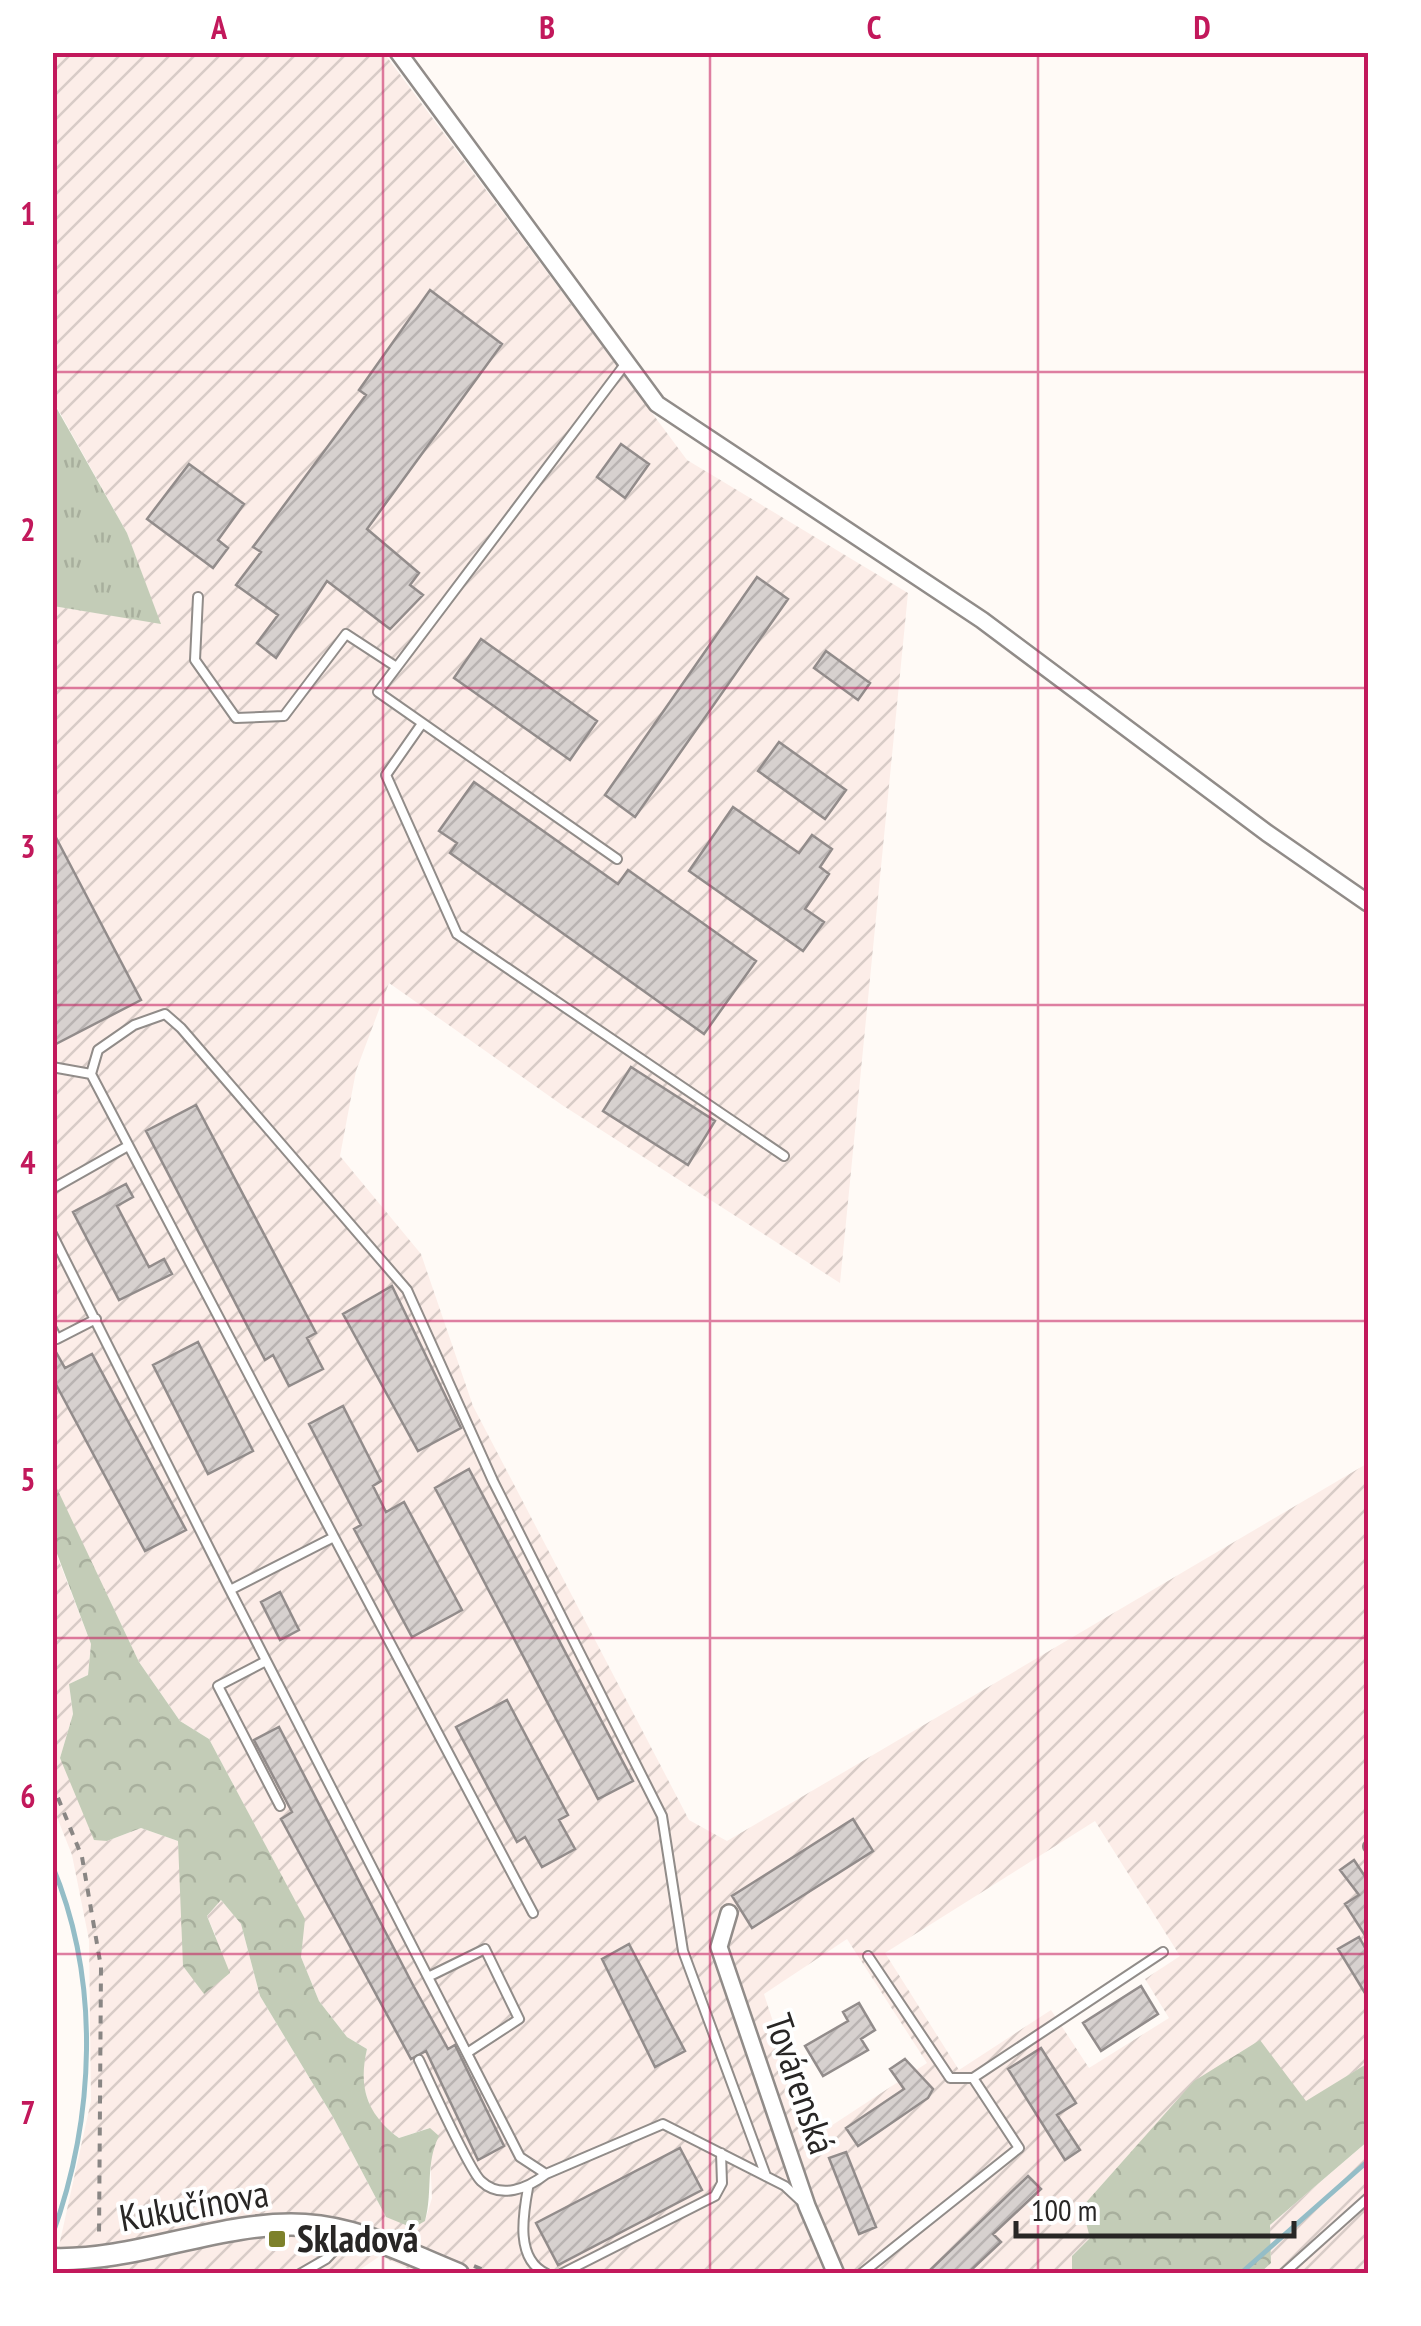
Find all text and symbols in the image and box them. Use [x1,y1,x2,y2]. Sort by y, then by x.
text: A [210,6,228,48]
text: B [539,6,555,48]
text: C [867,6,882,48]
text: D [1193,6,1211,48]
text: 1 [20,192,36,234]
text: 2 [20,508,36,550]
text: 3 [20,825,36,867]
text: 4 [20,1141,36,1183]
text: 5 [20,1458,36,1500]
text: 6 [20,1775,36,1817]
street label: Továrenská [755,2007,848,2160]
text: 7 [20,2091,36,2133]
street label: Kukučínova [116,2167,272,2242]
scale bar [1016,2176,1294,2238]
text: 100 m [1031,2190,1097,2229]
place label: Skladová [297,2213,419,2262]
marker: Skladová [266,2228,288,2250]

